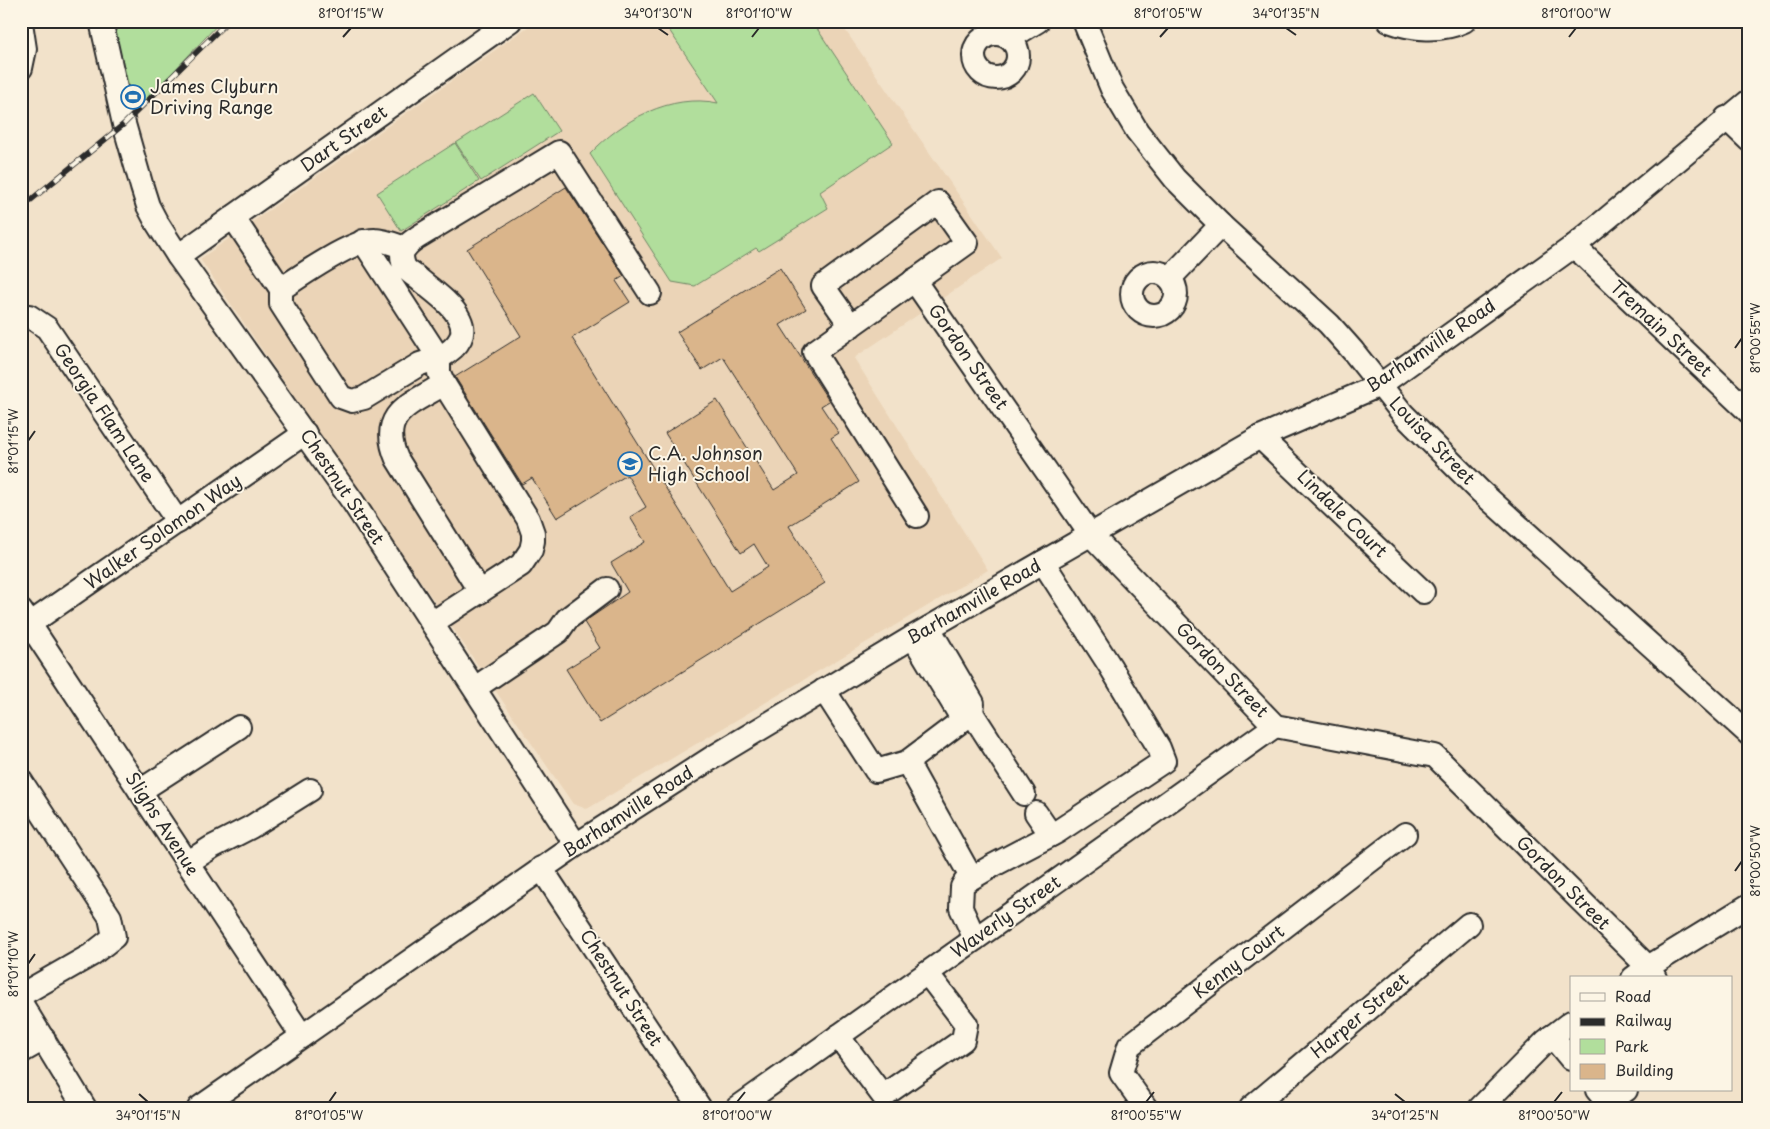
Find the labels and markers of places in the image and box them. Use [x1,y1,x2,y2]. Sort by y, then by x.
place label: James Clyburn Driving Range [150,72,278,120]
sports icon: James Clyburn Driving Range [120,84,146,110]
place label: C.A. Johnson High School [648,439,763,487]
school or university icon: C.A. Johnson High School [617,451,643,477]

